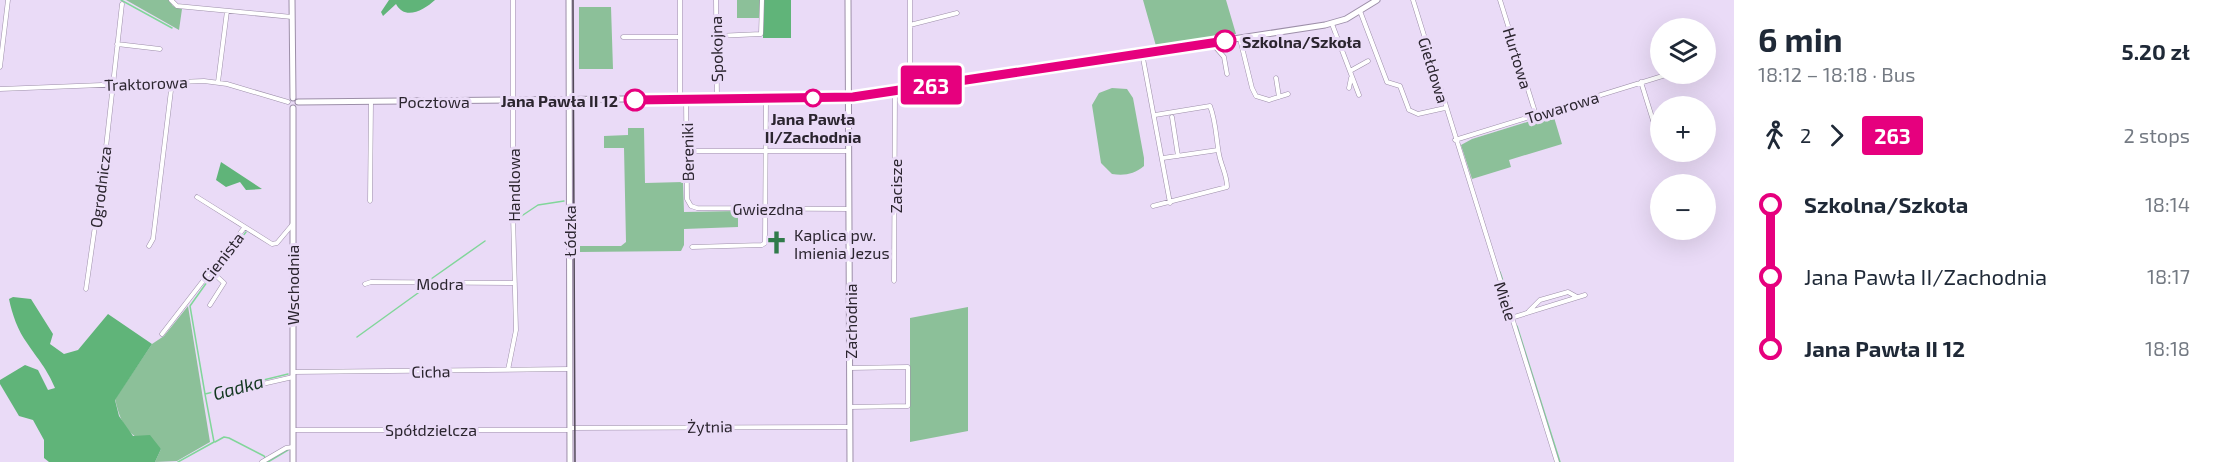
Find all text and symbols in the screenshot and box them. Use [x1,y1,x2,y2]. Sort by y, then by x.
street label: Spokojna [706,16,727,82]
map controls [1650,18,1716,240]
button: layers [1650,18,1716,84]
text: 6 min [1758,19,1843,59]
street label: Hurtowa [1500,25,1536,91]
marker: Szkolna/Szkoła [1214,30,1236,52]
place label: Szkolna/Szkoła [1242,32,1361,51]
street label: Giełdowa [1415,35,1453,105]
text: 5.20 zł [2122,38,2190,64]
text: 18:12 – 18:18 · Bus [1758,62,1915,86]
line badge: 263 [896,66,966,104]
street label: Traktorowa [104,72,188,94]
text: 263 [913,73,949,98]
street label: Towarowa [1523,87,1601,127]
marker: Jana Pawła II 12 [624,89,646,111]
marker: Jana Pawła II/Zachodnia [804,89,822,107]
place label: Jana Pawła II 12 [501,91,618,110]
street label: Pocztowa [398,92,470,111]
button: + [1650,96,1716,162]
place label: Jana Pawła II/Zachodnia [765,109,861,146]
icon: walk [1758,119,1791,152]
icon: forward [1820,119,1853,152]
street label: Bereniki [677,122,697,182]
text: 2 [1800,123,1811,147]
text: 263 [1874,123,1911,148]
text: 2 stops [2123,123,2190,147]
street label: Ogrodnicza [86,145,114,229]
street label: Handlowa [504,148,523,222]
street label: Zacisze [886,159,905,213]
button: − [1650,174,1716,240]
text: Szkolna/Szkoła [1804,191,1968,217]
text: 18:14 [2145,192,2190,216]
street label: Gwiezdna [732,199,804,218]
street label: Łódzka [560,205,579,257]
place label: Kaplica pw. Imienia Jezus [794,225,890,262]
street label: Cienista [197,228,247,286]
church icon: Kaplica pw. Imienia Jezus [763,230,789,256]
street label: Wschodnia [283,245,302,325]
text: Jana Pawła II/Zachodnia [1804,263,2047,289]
text: 18:17 [2147,264,2190,288]
street label: Modra [416,274,464,293]
street label: Miele [1491,279,1521,323]
street label: Zachodnia [841,283,860,359]
text: Jana Pawła II 12 [1804,335,1965,361]
text: 18:18 [2145,336,2190,360]
street label: Cicha [411,361,451,381]
water label: Gadka [210,370,266,404]
street label: Żytnia [687,416,733,436]
street label: Spółdzielcza [385,420,477,439]

